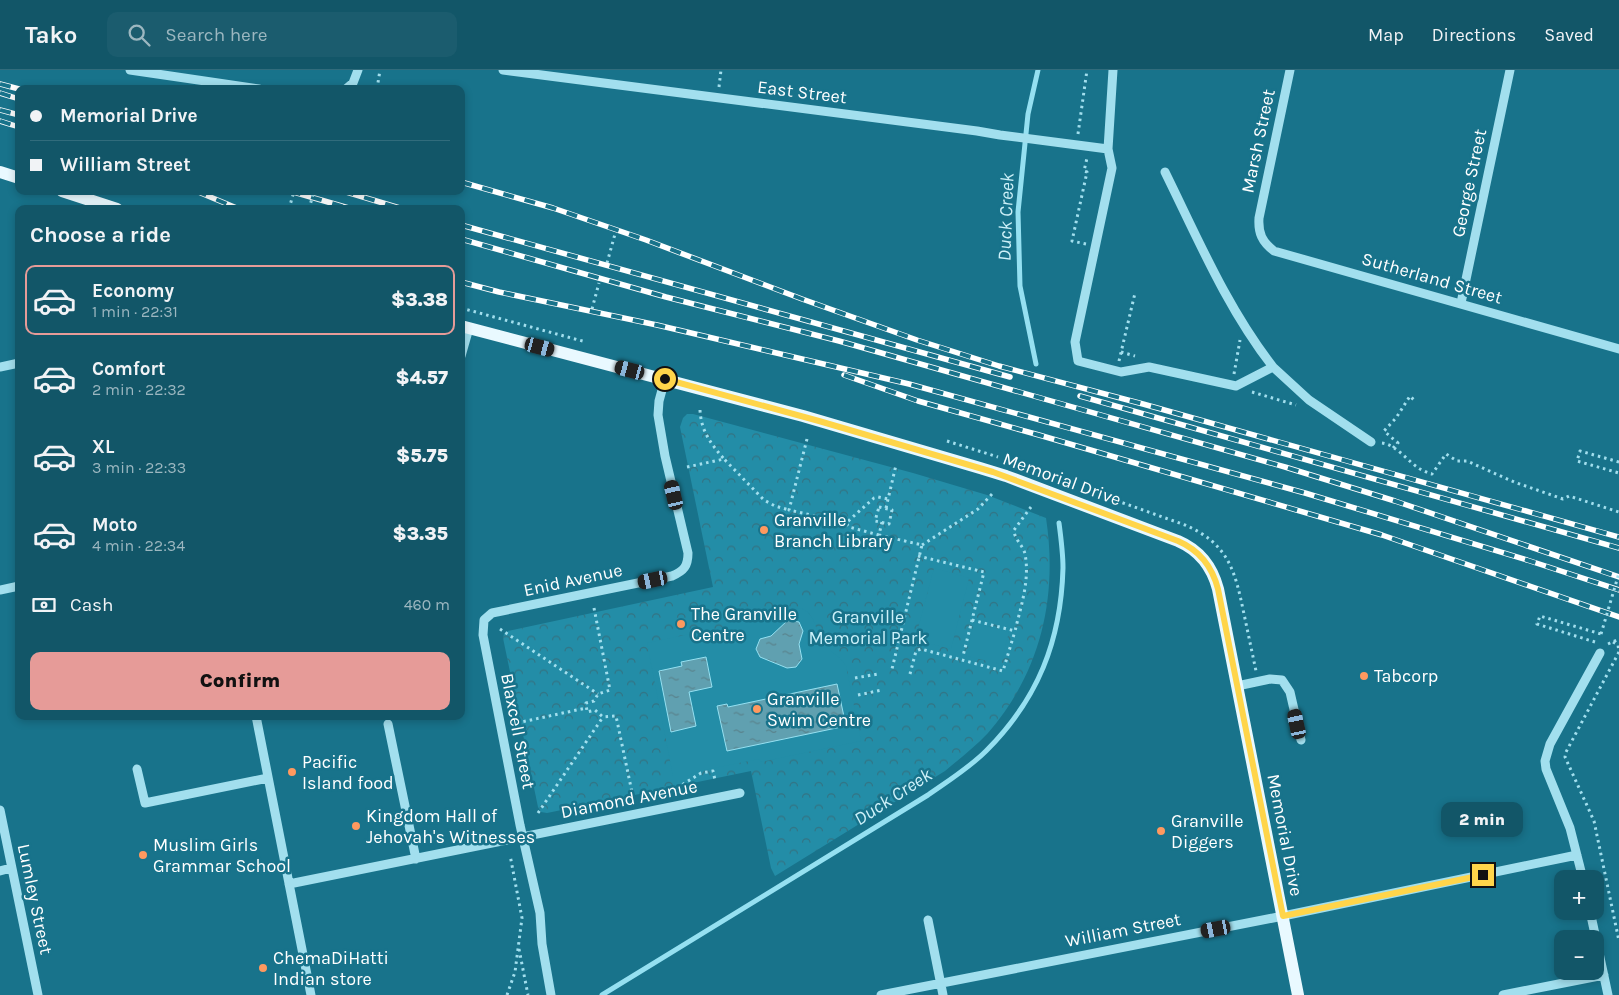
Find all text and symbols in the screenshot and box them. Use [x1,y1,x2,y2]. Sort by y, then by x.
search box [107,12,457,57]
text: Tako [25,21,77,49]
icon: search [125,21,153,49]
text: Search here [165,24,268,46]
text: Map [1368,24,1404,46]
text: Directions [1432,24,1516,46]
text: Saved [1544,24,1594,46]
street label: East Street [756,76,848,108]
street label: Marsh Street [1236,87,1280,195]
text: Memorial Drive [60,105,198,127]
street label: George Street [1447,127,1491,239]
text: William Street [60,154,191,176]
water label: Duck Creek [993,172,1019,262]
text: Choose a ride [30,222,171,248]
street label: Sutherland Street [1359,247,1505,309]
icon: car [32,278,77,323]
text: Economy [92,280,174,302]
text: $3.38 [391,289,448,311]
text: 1 min · 22:31 [92,302,178,321]
car [523,336,556,358]
icon: car [32,356,77,401]
text: Comfort [92,358,166,380]
car [613,359,646,381]
text: $4.57 [395,367,448,389]
route start [654,368,676,390]
text: 2 min · 22:32 [92,380,186,399]
icon: car [32,434,77,479]
text: XL [92,436,114,458]
text: $5.75 [396,445,448,467]
street label: Memorial Drive [1000,447,1124,511]
text: 3 min · 22:33 [92,458,186,477]
car [663,479,684,511]
place label: Granville Branch Library [774,509,893,552]
icon: car [32,512,77,557]
text: Moto [92,514,138,536]
text: $3.35 [393,523,448,545]
marker: Granville Branch Library [758,524,770,536]
text: 4 min · 22:34 [92,536,185,555]
street label: Enid Avenue [522,559,624,601]
car [636,570,669,590]
icon: cash [30,591,58,619]
text: Cash [70,594,114,616]
text: 460 m [404,595,450,614]
place label: The Granville Centre [691,603,797,646]
park label: Granville Memorial Park [809,606,927,649]
marker: The Granville Centre [675,618,687,630]
button: Confirm [30,652,450,710]
place label: Tabcorp [1374,665,1438,687]
marker: Tabcorp [1358,670,1370,682]
street label: Blaxcell Street [496,671,540,791]
place label: Granville Swim Centre [767,688,871,731]
marker: Granville Swim Centre [751,703,763,715]
car [1286,708,1307,740]
place label: Pacific Island food [302,751,394,794]
water label: Duck Creek [850,764,936,830]
marker: Pacific Island food [286,766,298,778]
street label: Memorial Drive [1262,772,1308,898]
street label: Diamond Avenue [559,775,699,823]
callout: 2 min [1442,802,1524,838]
place label: Kingdom Hall of Jehovah's Witnesses [366,805,535,848]
place label: Granville Diggers [1171,810,1244,853]
text: 2 min [1459,810,1505,829]
marker: Kingdom Hall of Jehovah's Witnesses [350,820,362,832]
marker: Granville Diggers [1155,825,1167,837]
place label: Muslim Girls Grammar School [153,834,291,877]
street label: Lumley Street [13,842,58,957]
marker: Muslim Girls Grammar School [137,849,149,861]
route end [1472,864,1494,886]
map controls [1554,870,1604,980]
button: + [1554,870,1604,920]
street label: William Street [1063,908,1183,952]
car [1199,919,1232,939]
button: − [1554,930,1604,980]
place label: ChemaDiHatti Indian store [273,947,389,990]
marker: ChemaDiHatti Indian store [257,962,269,974]

